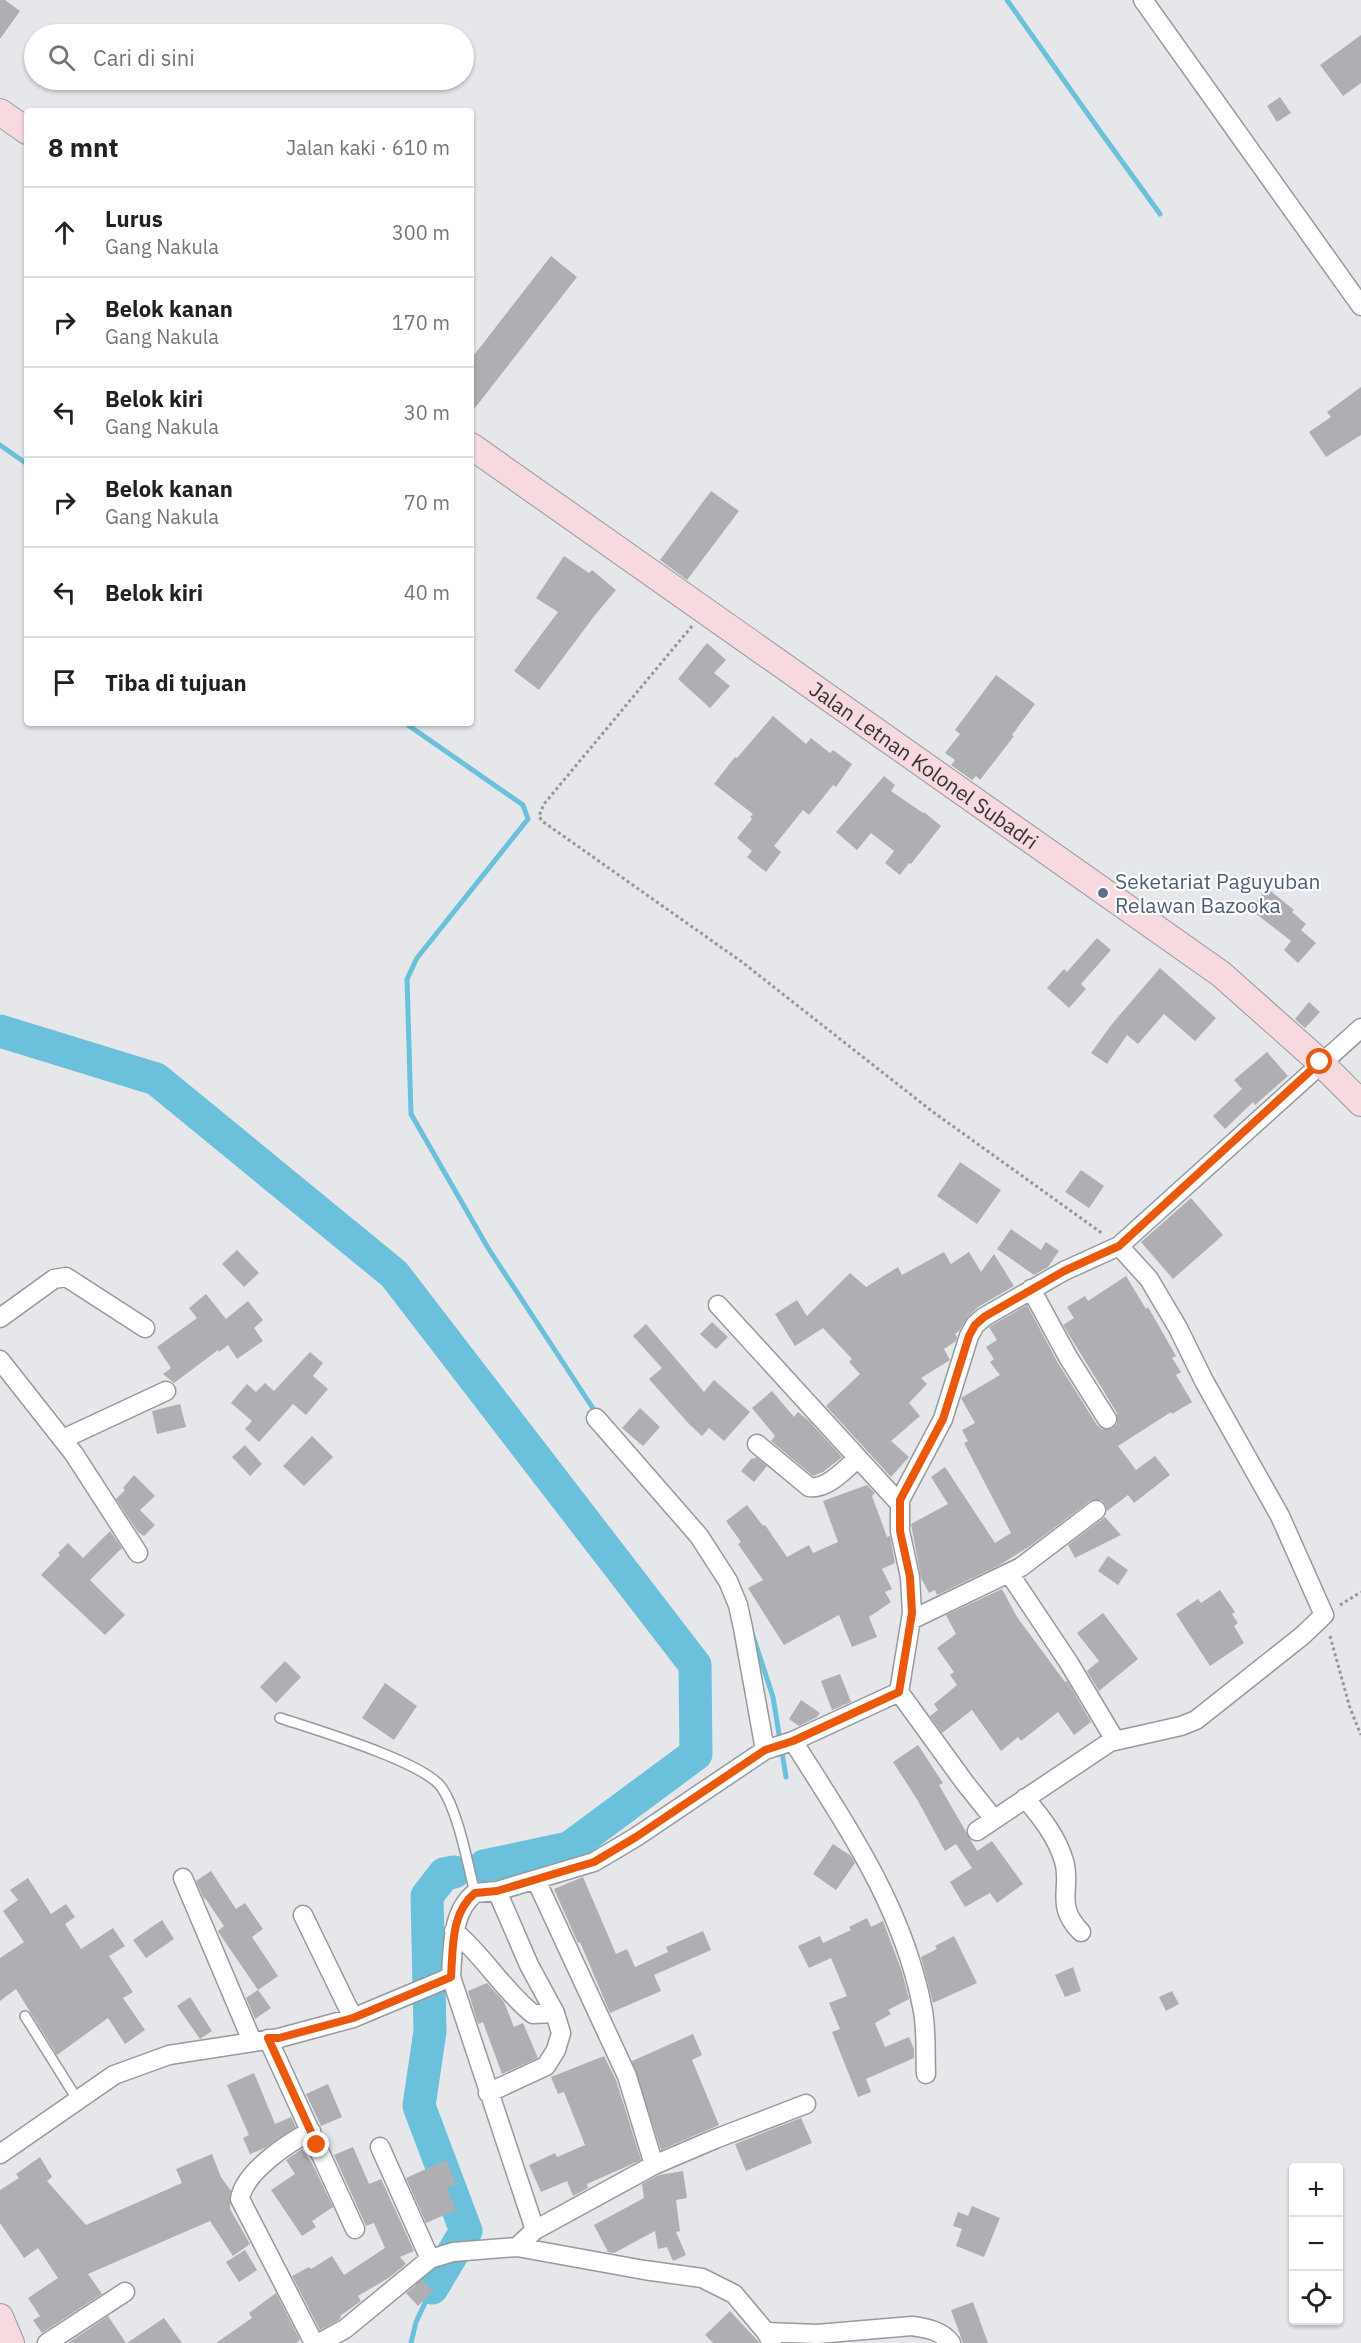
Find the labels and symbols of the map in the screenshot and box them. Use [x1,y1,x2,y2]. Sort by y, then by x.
street label: Jalan Letnan Kolonel Subadri [804,675,1044,855]
place label: Seketariat Paguyuban Relawan Bazooka [1115,867,1320,919]
marker: Seketariat Paguyuban Relawan Bazooka [1096,886,1110,900]
route start [1306,1048,1332,1074]
route end [303,2131,329,2157]

